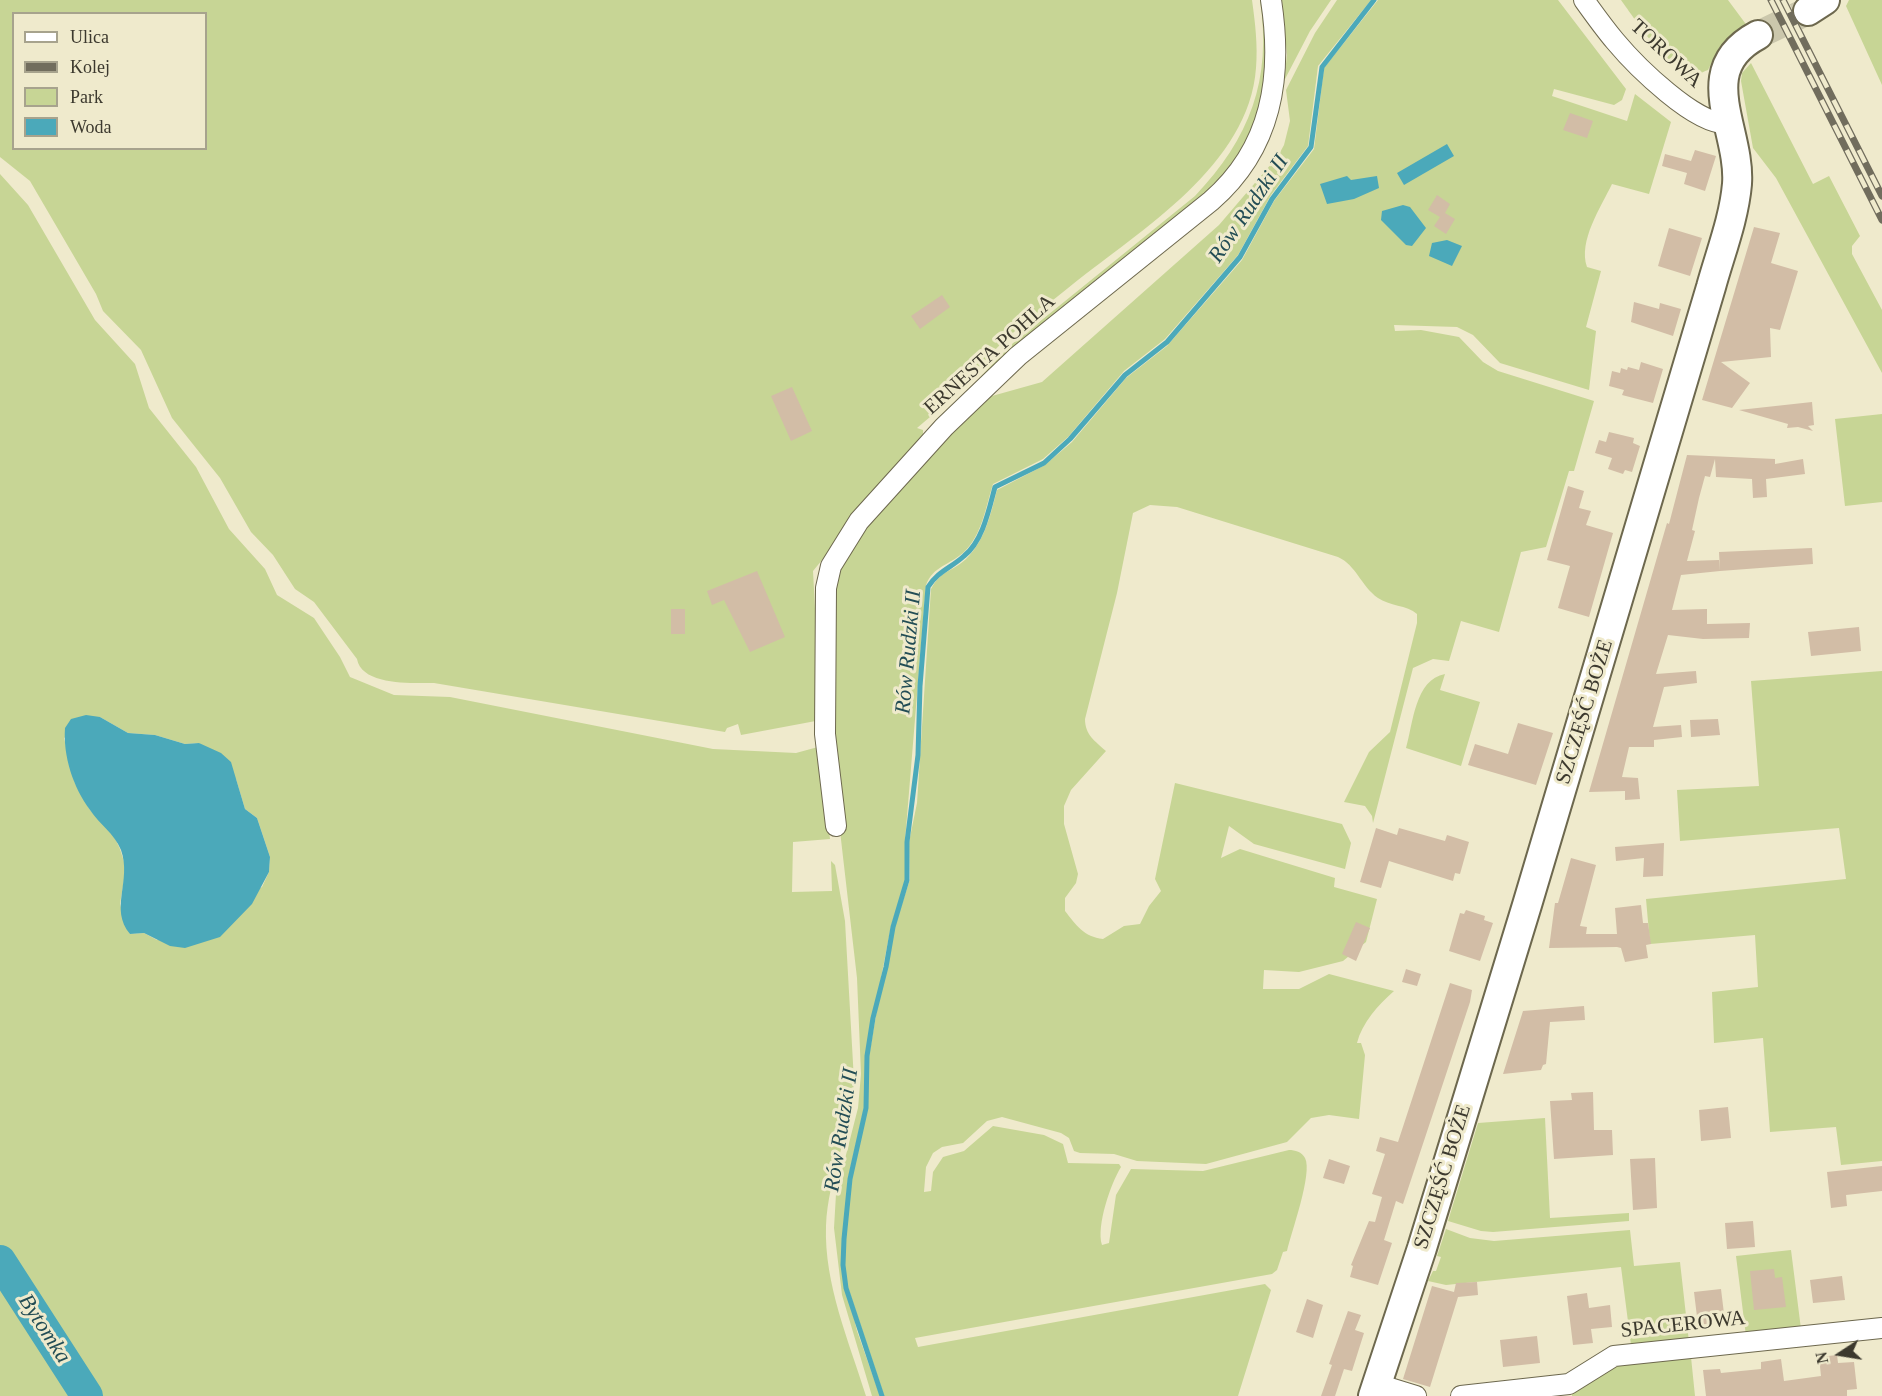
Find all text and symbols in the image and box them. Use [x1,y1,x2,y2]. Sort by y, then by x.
legend [12,12,207,150]
street label: TOROWA [1625,14,1707,94]
text: Ulica [70,27,109,47]
text: Kolej [70,57,110,77]
text: Park [70,87,103,107]
text: Woda [70,117,112,137]
water label: Rów Rudzki II [1203,150,1295,268]
street label: ERNESTA POHLA [919,289,1061,421]
water label: Rów Rudzki II [890,589,928,715]
street label: SZCZĘŚĆ BOŻE [1551,637,1619,787]
water label: Rów Rudzki II [819,1066,865,1194]
street label: SZCZĘŚĆ BOŻE [1409,1102,1477,1252]
water label: Bytomka [12,1290,76,1368]
street label: SPACEROWA [1619,1306,1747,1344]
north arrow [1810,1324,1870,1384]
text: N [1812,1350,1831,1365]

